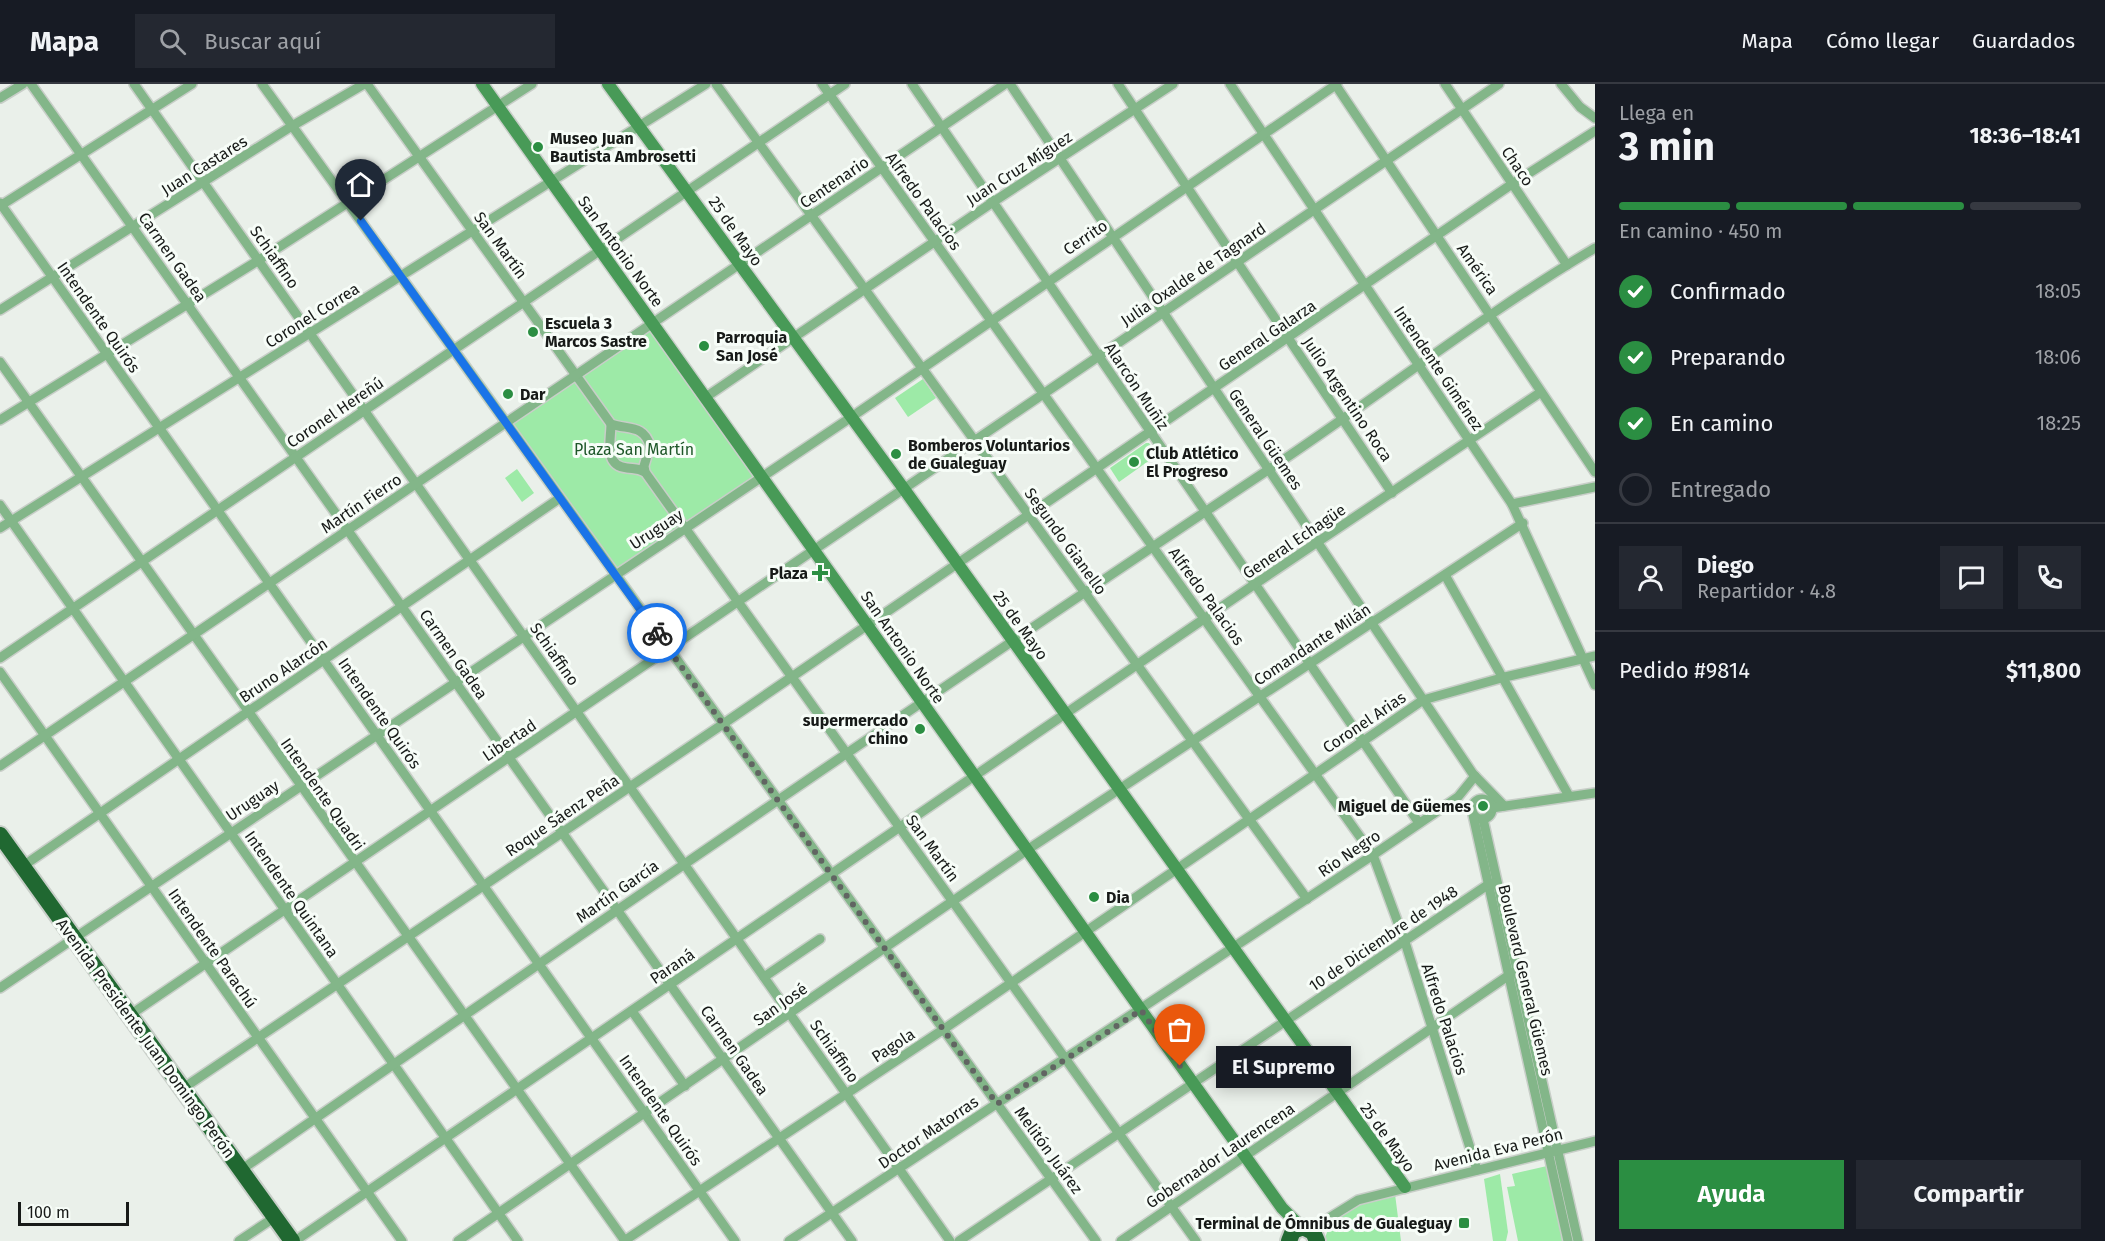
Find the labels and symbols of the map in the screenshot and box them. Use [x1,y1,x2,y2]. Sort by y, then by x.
street label: Juan Cruz Míguez [963,127,1076,210]
place label: Museo Juan Bautista Ambrosetti [550,129,696,166]
street label: Juan Castares [158,132,251,199]
marker: Museo Juan Bautista Ambrosetti [531,140,545,154]
street label: Chaco [1498,143,1538,190]
street label: Alfredo Palacios [882,149,965,254]
street label: Centenario [796,152,872,212]
pin [335,159,386,221]
street label: San Antonio Norte [574,192,667,311]
street label: 25 de Mayo [705,193,767,270]
street label: San Martín [470,208,531,282]
street label: Carmen Gadea [135,209,211,306]
street label: Cerrito [1060,216,1111,259]
street label: Julia Oxalde de Tagnard [1117,219,1269,330]
street label: Schiaffino [246,222,303,292]
street label: América [1453,240,1502,299]
street label: Intendente Quirós [53,258,144,377]
street label: Coronel Correa [262,279,363,352]
street label: General Galarza [1215,296,1320,375]
street label: Intendente Giménez [1390,302,1487,434]
place label: Escuela 3 Marcos Sastre [545,314,647,351]
marker: Escuela 3 Marcos Sastre [526,325,540,339]
place label: Parroquia San José [716,328,787,365]
street label: Julio Argentino Roca [1299,333,1396,465]
marker: Parroquia San José [697,339,711,353]
street label: Alarcón Muñiz [1100,339,1173,434]
street label: Coronel Hereñú [283,373,387,452]
place label: Dar [520,385,546,404]
street label: General Güemes [1225,385,1306,494]
marker: Dar [501,387,515,401]
place label: Bomberos Voluntarios de Gualeguay [908,436,1070,473]
park label: Plaza San Martín [574,440,694,459]
place label: Club Atlético El Progreso [1146,444,1239,481]
marker: Bomberos Voluntarios de Gualeguay [889,447,903,461]
marker: Club Atlético El Progreso [1127,455,1141,469]
street label: Martín Fierro [317,470,405,537]
street label: Segundo Gianello [1020,484,1111,598]
street label: General Echagüe [1239,500,1349,583]
street label: Uruguay [626,505,687,554]
street label: Alfredo Palacios [1165,544,1248,649]
place label: Plaza [769,564,808,583]
marker: Plaza [813,566,827,580]
street label: 25 de Mayo [989,587,1052,664]
street label: San Antonio Norte [857,588,948,707]
street label: Comandante Milán [1250,600,1374,689]
courier [627,603,687,663]
street label: Carmen Gadea [416,606,492,703]
street label: Schiaffino [526,619,583,689]
street label: Bruno Alarcón [236,634,331,707]
street label: Intendente Quirós [334,654,425,773]
street label: Coronel Arias [1319,688,1409,757]
place label: supermercado chino [803,711,908,748]
street label: Libertad [479,716,540,765]
marker: supermercado chino [913,722,927,736]
street label: Intendente Quadri [277,734,369,854]
street label: Roque Sáenz Peña [502,770,623,860]
street label: Uruguay [222,776,283,825]
place label: Miguel de Güemes [1338,797,1471,816]
marker: Miguel de Güemes [1476,799,1490,813]
street label: San Martín [902,811,963,885]
street label: Río Negro [1315,826,1384,881]
street label: Intendente Quintana [241,827,343,961]
street label: Martín García [572,856,662,927]
street label: 10 de Diciembre de 1948 [1305,881,1461,995]
street label: Boulevard General Güemes [1494,883,1557,1078]
street label: Intendente Parachú [164,885,261,1012]
place label: Dia [1106,888,1130,907]
marker: Dia [1087,890,1101,904]
street label: Avenida Presidente Juan Domingo Perón [52,915,239,1162]
street label: Paraná [646,945,698,988]
street label: Alfredo Palacios [1418,961,1471,1077]
street label: San José [750,979,811,1030]
street label: Carmen Gadea [697,1002,773,1099]
pin [1154,1004,1205,1066]
street label: Schiaffino [806,1016,863,1086]
street label: Pagola [868,1024,918,1066]
callout: El Supremo [1216,1045,1351,1087]
street label: Intendente Quirós [615,1051,706,1170]
street label: Doctor Matorras [875,1092,982,1173]
street label: Gobernador Laurencena [1142,1099,1298,1212]
street label: 25 de Mayo [1356,1099,1419,1176]
street label: Melitón Juárez [1011,1103,1087,1198]
street label: Avenida Eva Perón [1431,1124,1565,1175]
scale bar [18,1199,129,1226]
place label: Terminal de Ómnibus de Gualeguay [1195,1213,1453,1233]
marker: Terminal de Ómnibus de Gualeguay [1457,1216,1471,1230]

